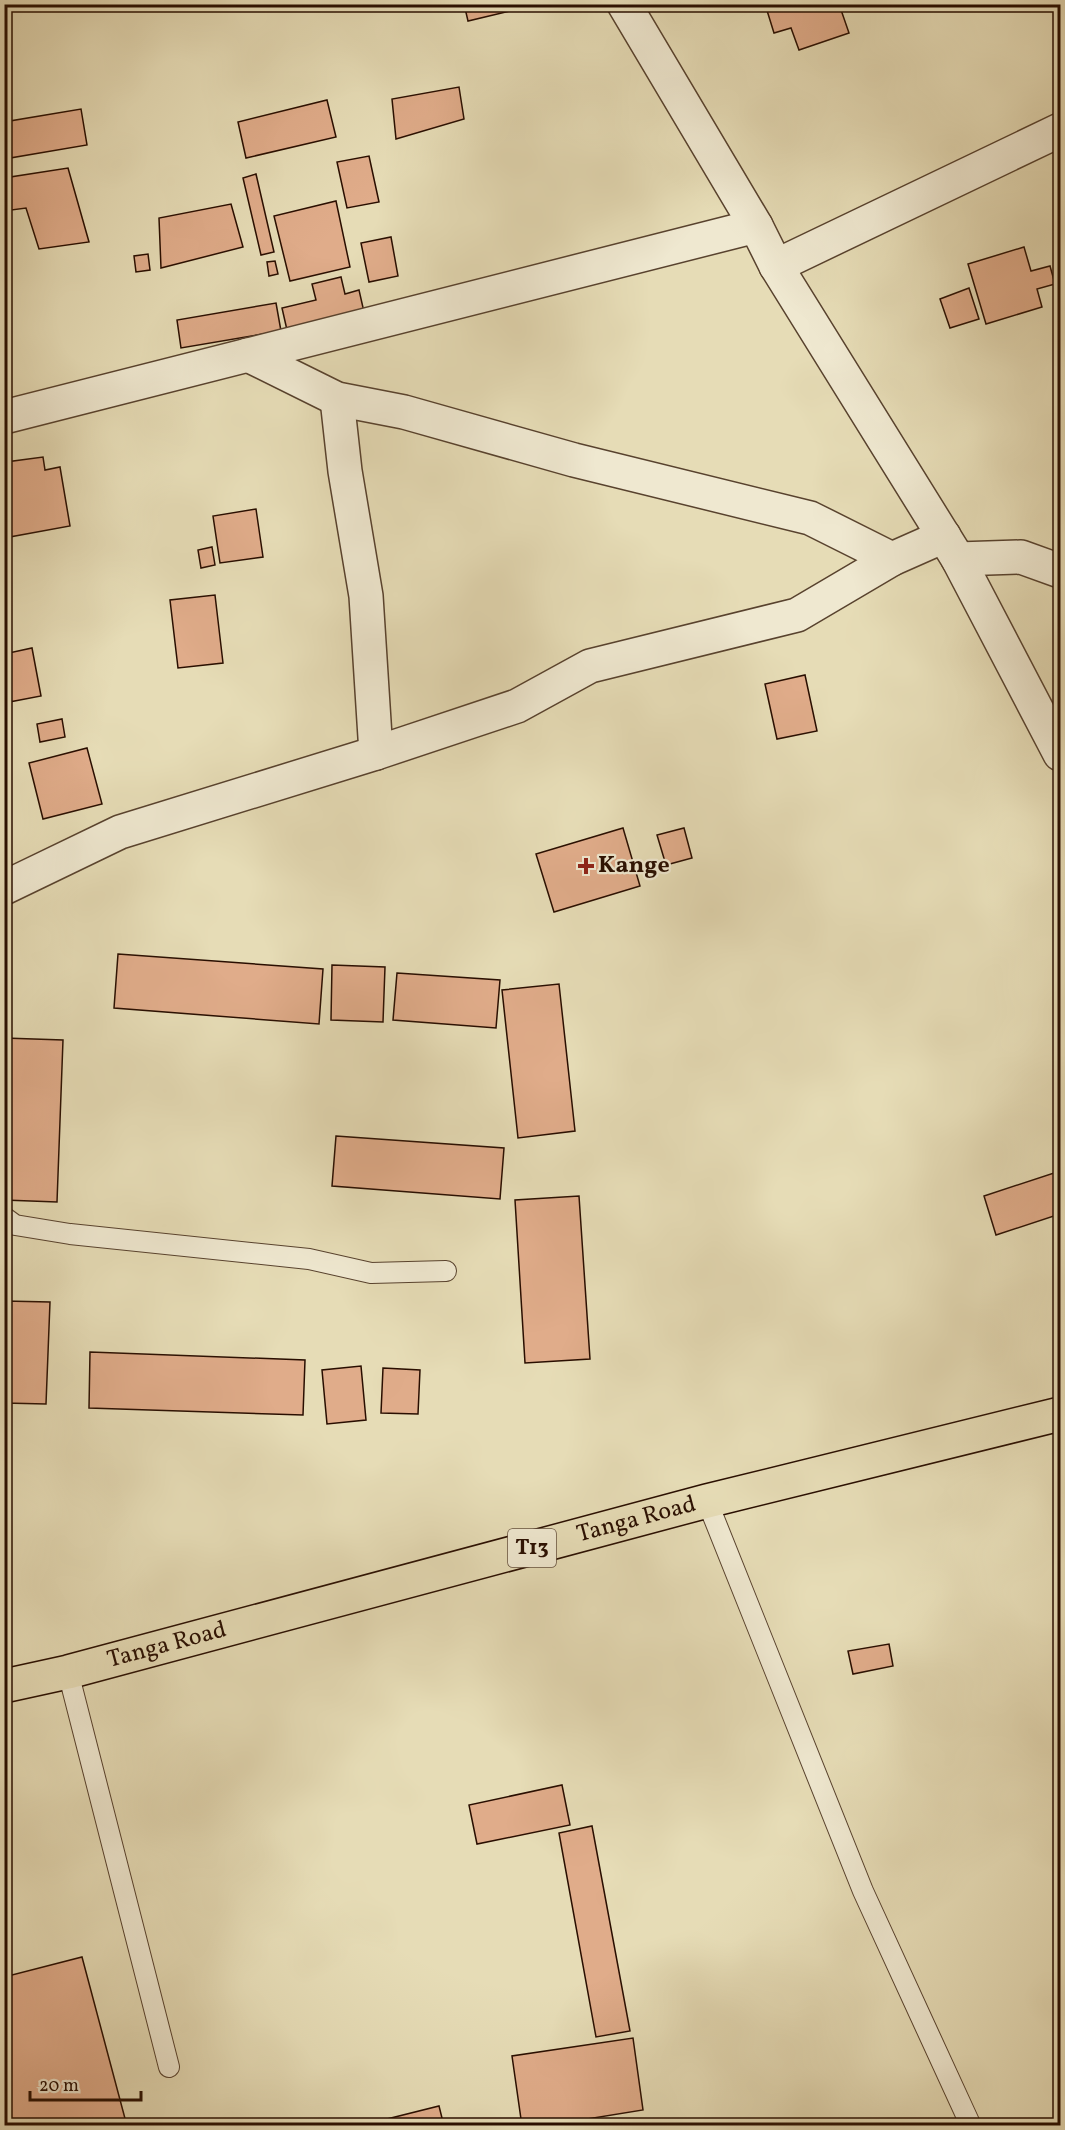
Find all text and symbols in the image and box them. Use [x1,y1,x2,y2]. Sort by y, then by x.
place label: Kange [598,849,670,883]
marker: Kange [579,859,593,873]
street label: Tanga Road [573,1488,700,1552]
road number: T13 [508,1529,556,1567]
street label: Tanga Road [104,1613,230,1678]
scale bar [30,2064,141,2102]
text: 20 m [39,2074,79,2099]

